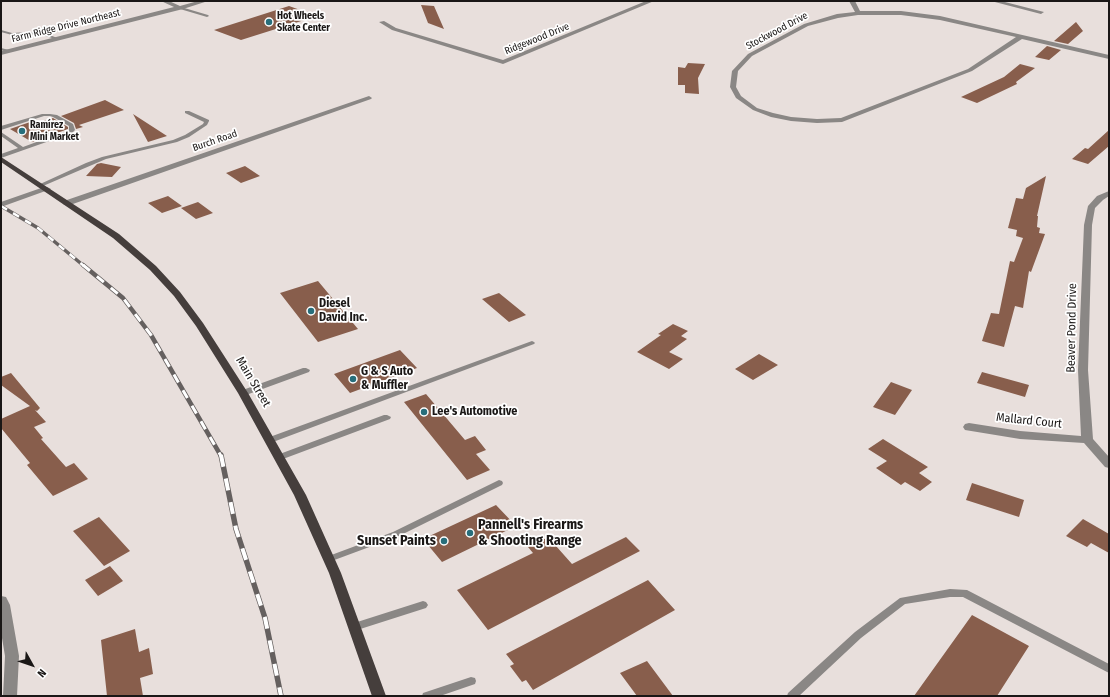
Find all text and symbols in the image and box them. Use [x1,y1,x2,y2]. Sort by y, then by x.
street label: Farm Ridge Drive Northeast [10,7,122,45]
place label: Hot Wheels Skate Center [277,10,330,34]
street label: Stockwood Drive [744,10,810,52]
marker: Hot Wheels Skate Center [264,17,274,27]
street label: Ridgewood Drive [503,21,571,57]
place label: Ramírez Mini Market [30,119,79,142]
marker: Ramírez Mini Market [17,126,27,136]
street label: Burch Road [191,128,239,154]
street label: Beaver Pond Drive [1064,283,1080,373]
place label: Diesel David Inc. [319,297,367,325]
marker: Diesel David Inc. [306,306,316,316]
street label: Main Street [232,354,274,410]
place label: G & S Auto & Muffler [361,365,413,393]
marker: G & S Auto & Muffler [348,374,358,384]
place label: Lee's Automotive [432,405,517,419]
marker: Lee's Automotive [419,407,429,417]
street label: Mallard Court [995,410,1063,432]
place label: Pannell's Firearms & Shooting Range [478,517,583,550]
marker: Pannell's Firearms & Shooting Range [465,528,475,538]
place label: Sunset Paints [357,533,436,549]
marker: Sunset Paints [439,536,449,546]
north arrow [12,645,52,685]
text: N [34,666,49,680]

